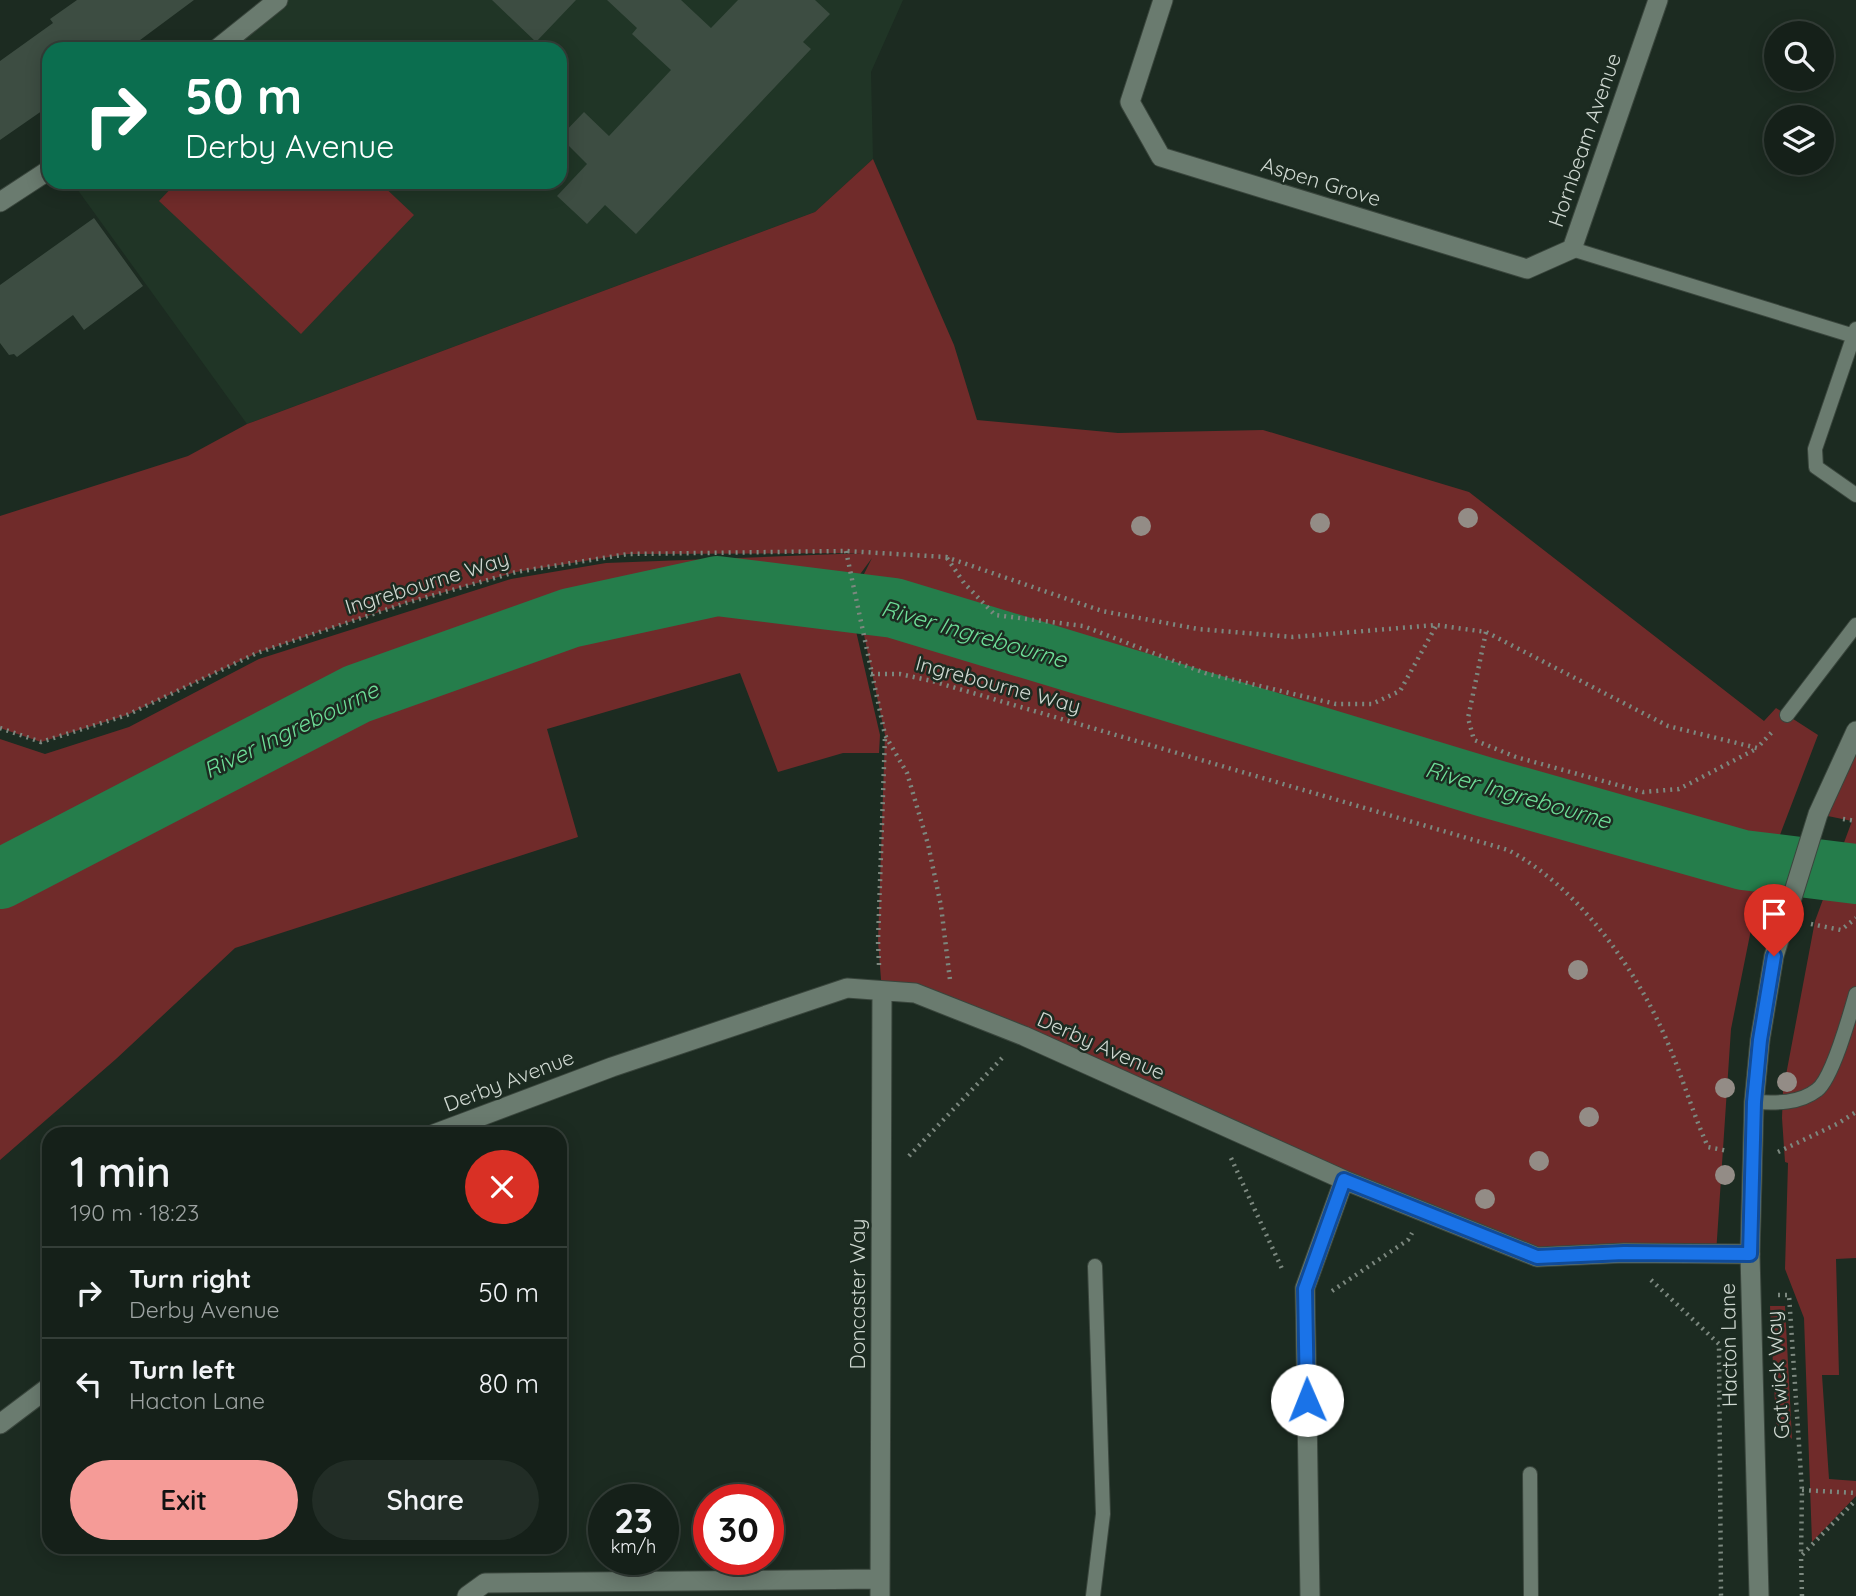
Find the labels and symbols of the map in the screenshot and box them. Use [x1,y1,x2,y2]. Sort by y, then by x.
street label: Hornbeam Avenue [1542,49,1626,230]
street label: Aspen Grove [1258,151,1384,212]
street label: Ingrebourne Way [342,545,512,619]
water label: River Ingrebourne [878,593,1071,674]
street label: Ingrebourne Way [913,649,1084,719]
water label: River Ingrebourne [198,674,384,785]
water label: River Ingrebourne [1422,754,1615,835]
pin [1744,884,1804,956]
street label: Derby Avenue [1033,1005,1169,1085]
street label: Derby Avenue [440,1043,577,1117]
street label: Doncaster Way [844,1219,870,1370]
street label: Hacton Lane [1714,1283,1742,1407]
street label: Gatwick Way [1760,1310,1794,1440]
position arrow [1270,1363,1344,1437]
speed limit sign: 30 [693,1484,784,1575]

